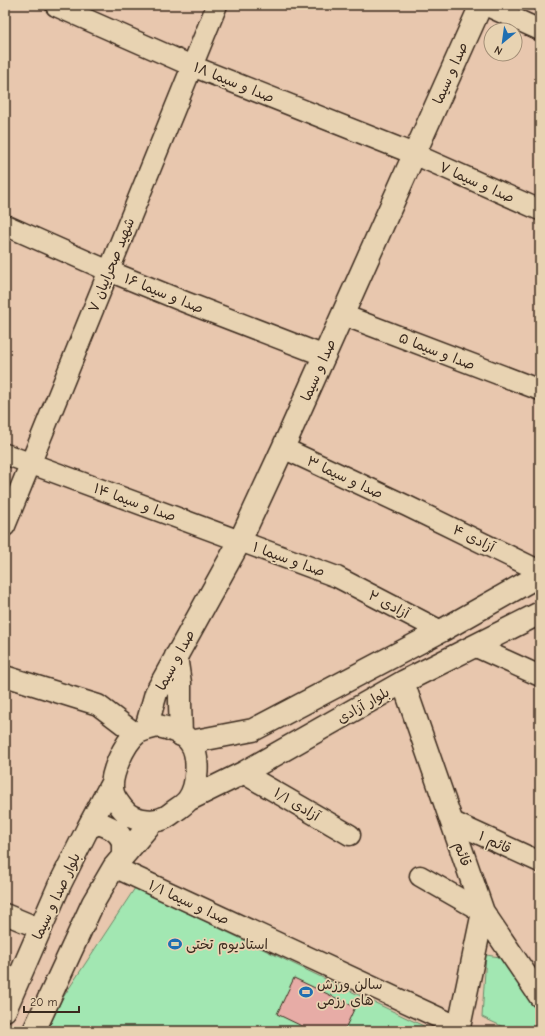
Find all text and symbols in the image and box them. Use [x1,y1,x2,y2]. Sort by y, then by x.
north arrow [483,22,523,62]
street label: صدا و سیما [429,40,472,107]
text: N [492,43,505,58]
street label: صدا و سیما ۱۸ [191,59,277,106]
street label: صدا و سیما ۷ [437,158,517,207]
street label: شهید صحراییان ۷ [85,215,138,315]
street label: صدا و سیما ۱۶ [122,270,206,317]
street label: صدا و سیما ۵ [396,329,477,374]
street label: صدا و سیما [297,337,340,404]
street label: صدا و سیما ۳ [304,452,386,502]
street label: صدا و سیما ۱۴ [91,480,178,525]
street label: آزادی ۴ [450,521,498,556]
street label: صدا و سیما ۱ [250,539,327,580]
street label: آزادی ۲ [365,587,413,622]
street label: صدا و سیما [152,627,198,693]
street label: بلوار آزادی [334,684,393,727]
street label: آزادی ۱/۱ [271,784,323,825]
street label: قائم ۱ [475,828,514,859]
street label: قائم [449,840,475,869]
street label: بلوار صدا و سیما [29,850,84,942]
street label: صدا و سیما ۱/۱ [146,876,232,929]
sports icon: استادیوم تختی [167,936,183,952]
place label: استادیوم تختی [186,936,268,955]
place label: سالن ورزش های رزمی [317,976,383,1009]
sports icon: سالن ورزش های رزمی [298,984,314,1000]
scale bar [24,988,79,1014]
text: 20 m [30,995,58,1009]

